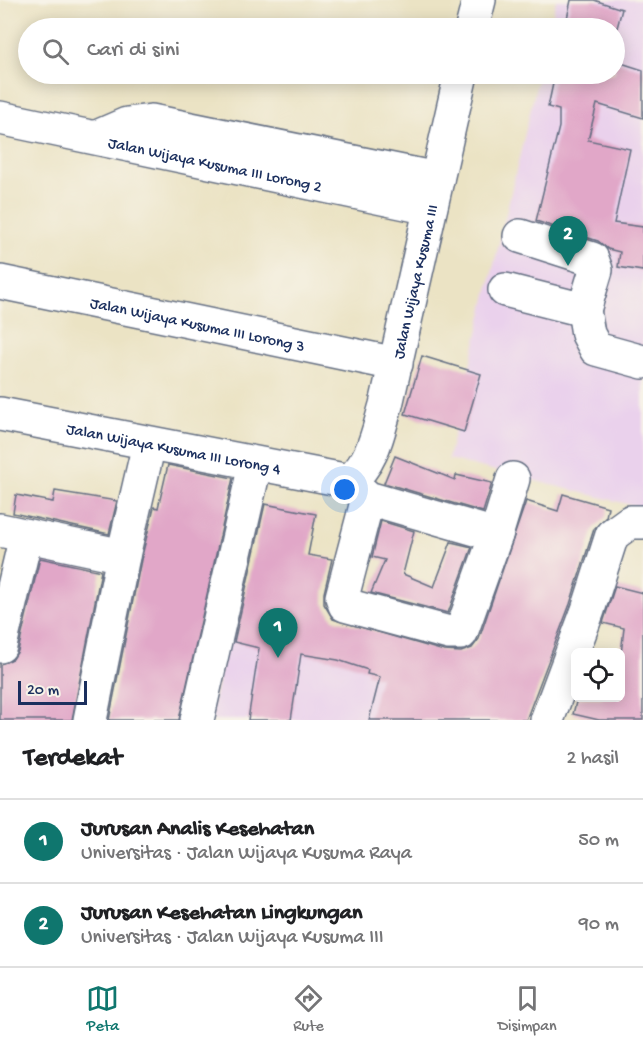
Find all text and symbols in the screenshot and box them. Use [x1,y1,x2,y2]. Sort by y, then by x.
search box [18,18,625,84]
icon: search [39,35,72,68]
text: Cari di sini [87,38,180,64]
street label: Jalan Wijaya Kusuma III Lorong 2 [106,135,323,198]
street label: Jalan Wijaya Kusuma III [391,203,444,361]
pin: 2 [548,216,588,266]
street label: Jalan Wijaya Kusuma III Lorong 3 [88,295,306,358]
street label: Jalan Wijaya Kusuma III Lorong 4 [64,421,282,481]
your location [330,475,359,504]
pin: 1 [258,608,298,658]
map controls [571,648,625,702]
button: locate [571,648,625,702]
scale bar [18,678,87,706]
text: 20 m [27,682,59,701]
text: Terdekat [24,744,122,775]
text: 2 hasil [567,748,619,771]
text: Jurusan Analis Kesehatan [81,817,314,843]
text: 1 [39,830,48,853]
text: 50 m [578,830,619,853]
text: Universitas · Jalan Wijaya Kusuma Raya [81,843,412,866]
text: Jurusan Kesehatan Lingkungan [81,901,362,927]
text: 2 [39,914,48,937]
text: 90 m [579,914,619,937]
text: Universitas · Jalan Wijaya Kusuma III [81,927,384,950]
tab: Peta [86,982,119,1037]
tab: Rute [292,982,325,1037]
tab: Disimpan [498,982,557,1037]

